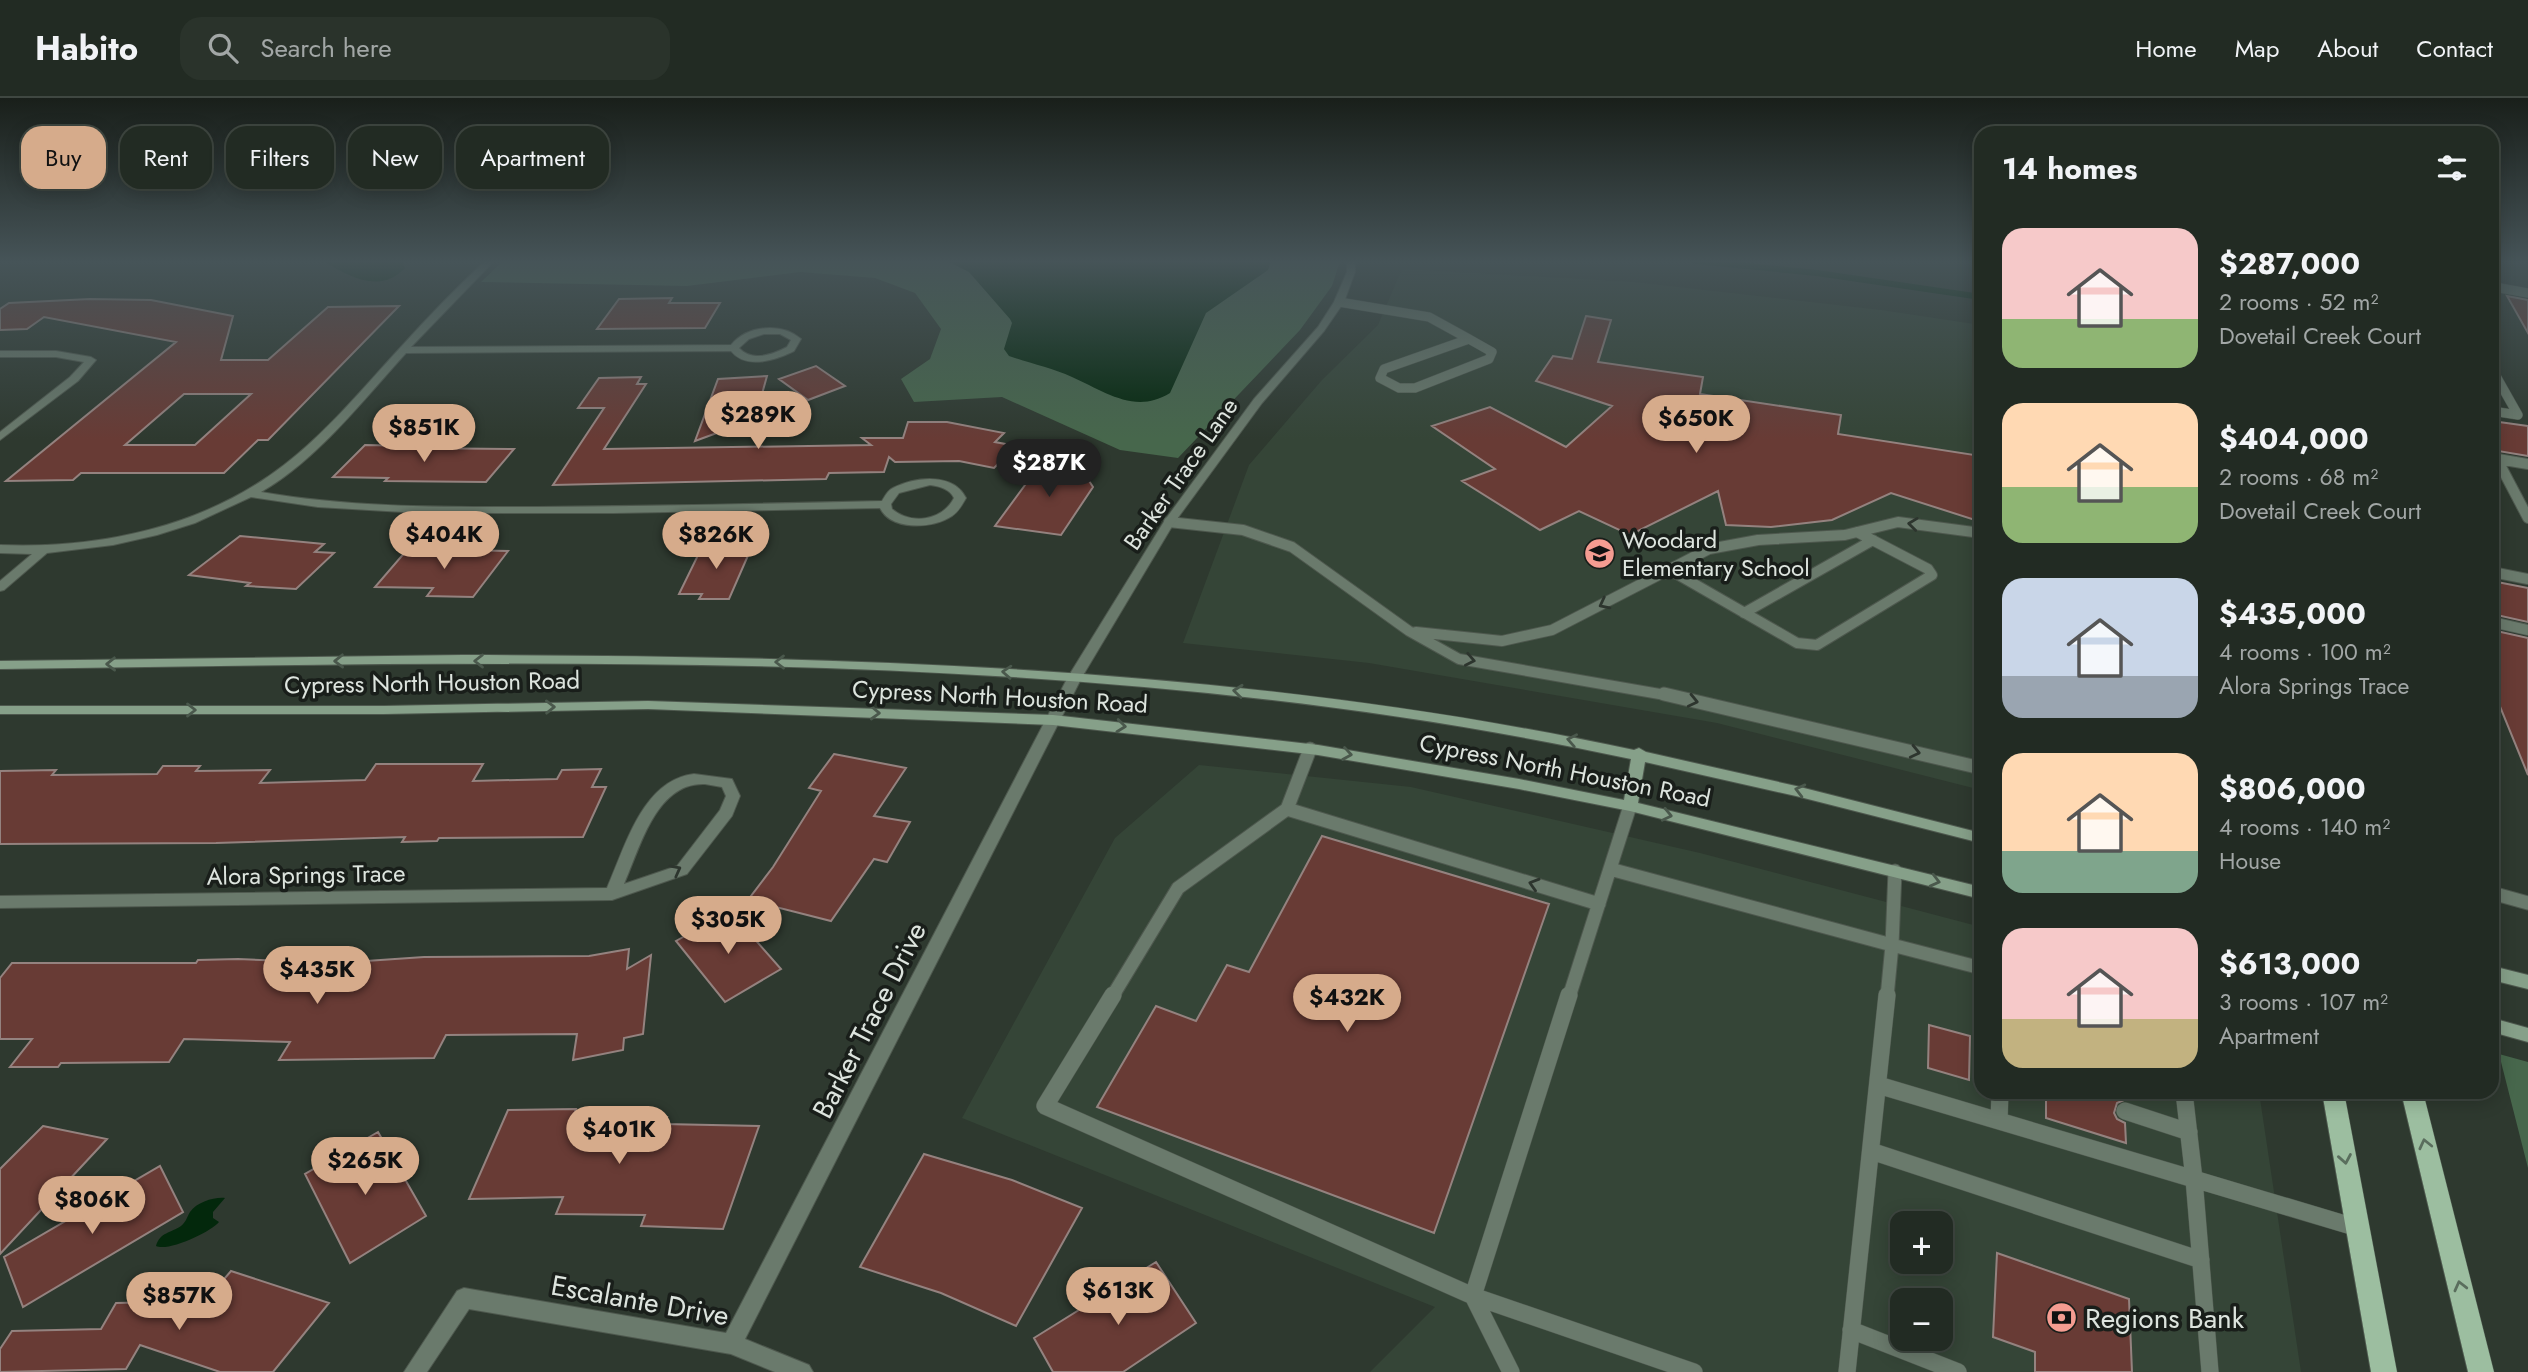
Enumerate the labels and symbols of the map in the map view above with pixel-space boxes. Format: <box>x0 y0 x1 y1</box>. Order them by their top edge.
street label: Barker Trace Lane <box>1115 391 1246 557</box>
pin: $289K <box>709 392 807 451</box>
pin: $650K <box>1647 396 1745 455</box>
pin: $851K <box>375 404 473 464</box>
pin: $287K <box>1000 440 1098 499</box>
pin: $404K <box>395 512 493 571</box>
pin: $826K <box>667 512 765 571</box>
one-way arrow <box>1907 517 1919 532</box>
place label: Woodard Elementary School <box>1622 522 1810 585</box>
school or university icon: Woodard Elementary School <box>1582 537 1616 571</box>
one-way arrow <box>1599 595 1611 609</box>
one-way arrow <box>1463 652 1475 667</box>
one-way arrow <box>333 653 343 669</box>
one-way arrow <box>473 653 484 668</box>
one-way arrow <box>774 654 785 670</box>
one-way arrow <box>105 656 116 671</box>
street label: Cypress North Houston Road <box>284 662 580 703</box>
one-way arrow <box>1001 665 1012 680</box>
street label: Cypress North Houston Road <box>851 671 1149 722</box>
one-way arrow <box>1232 683 1244 698</box>
one-way arrow <box>1687 693 1699 707</box>
one-way arrow <box>545 699 556 714</box>
one-way arrow <box>186 702 196 718</box>
one-way arrow <box>870 705 880 721</box>
one-way arrow <box>1116 719 1127 734</box>
street label: Cypress North Houston Road <box>1417 725 1714 816</box>
one-way arrow <box>1566 733 1578 748</box>
one-way arrow <box>1909 744 1921 758</box>
one-way arrow <box>1341 746 1353 761</box>
one-way arrow <box>1794 784 1806 799</box>
one-way arrow <box>1661 806 1673 821</box>
street label: Alora Springs Trace <box>206 855 406 894</box>
one-way arrow <box>669 865 681 879</box>
one-way arrow <box>1929 873 1941 887</box>
one-way arrow <box>1528 877 1540 892</box>
pin: $305K <box>679 896 777 956</box>
street label: Barker Trace Drive <box>802 915 937 1125</box>
pin: $435K <box>268 946 366 1006</box>
pin: $432K <box>1298 974 1396 1034</box>
pin: $401K <box>570 1107 668 1166</box>
pin: $265K <box>316 1138 414 1197</box>
one-way arrow <box>2419 1138 2433 1150</box>
one-way arrow <box>2337 1153 2352 1165</box>
pin: $806K <box>43 1176 141 1236</box>
street label: Escalante Drive <box>548 1265 732 1336</box>
pin: $613K <box>1069 1268 1167 1327</box>
pin: $857K <box>130 1272 228 1332</box>
one-way arrow <box>2454 1280 2468 1292</box>
place label: Regions Bank <box>2085 1298 2245 1339</box>
bank icon: Regions Bank <box>2045 1301 2079 1335</box>

